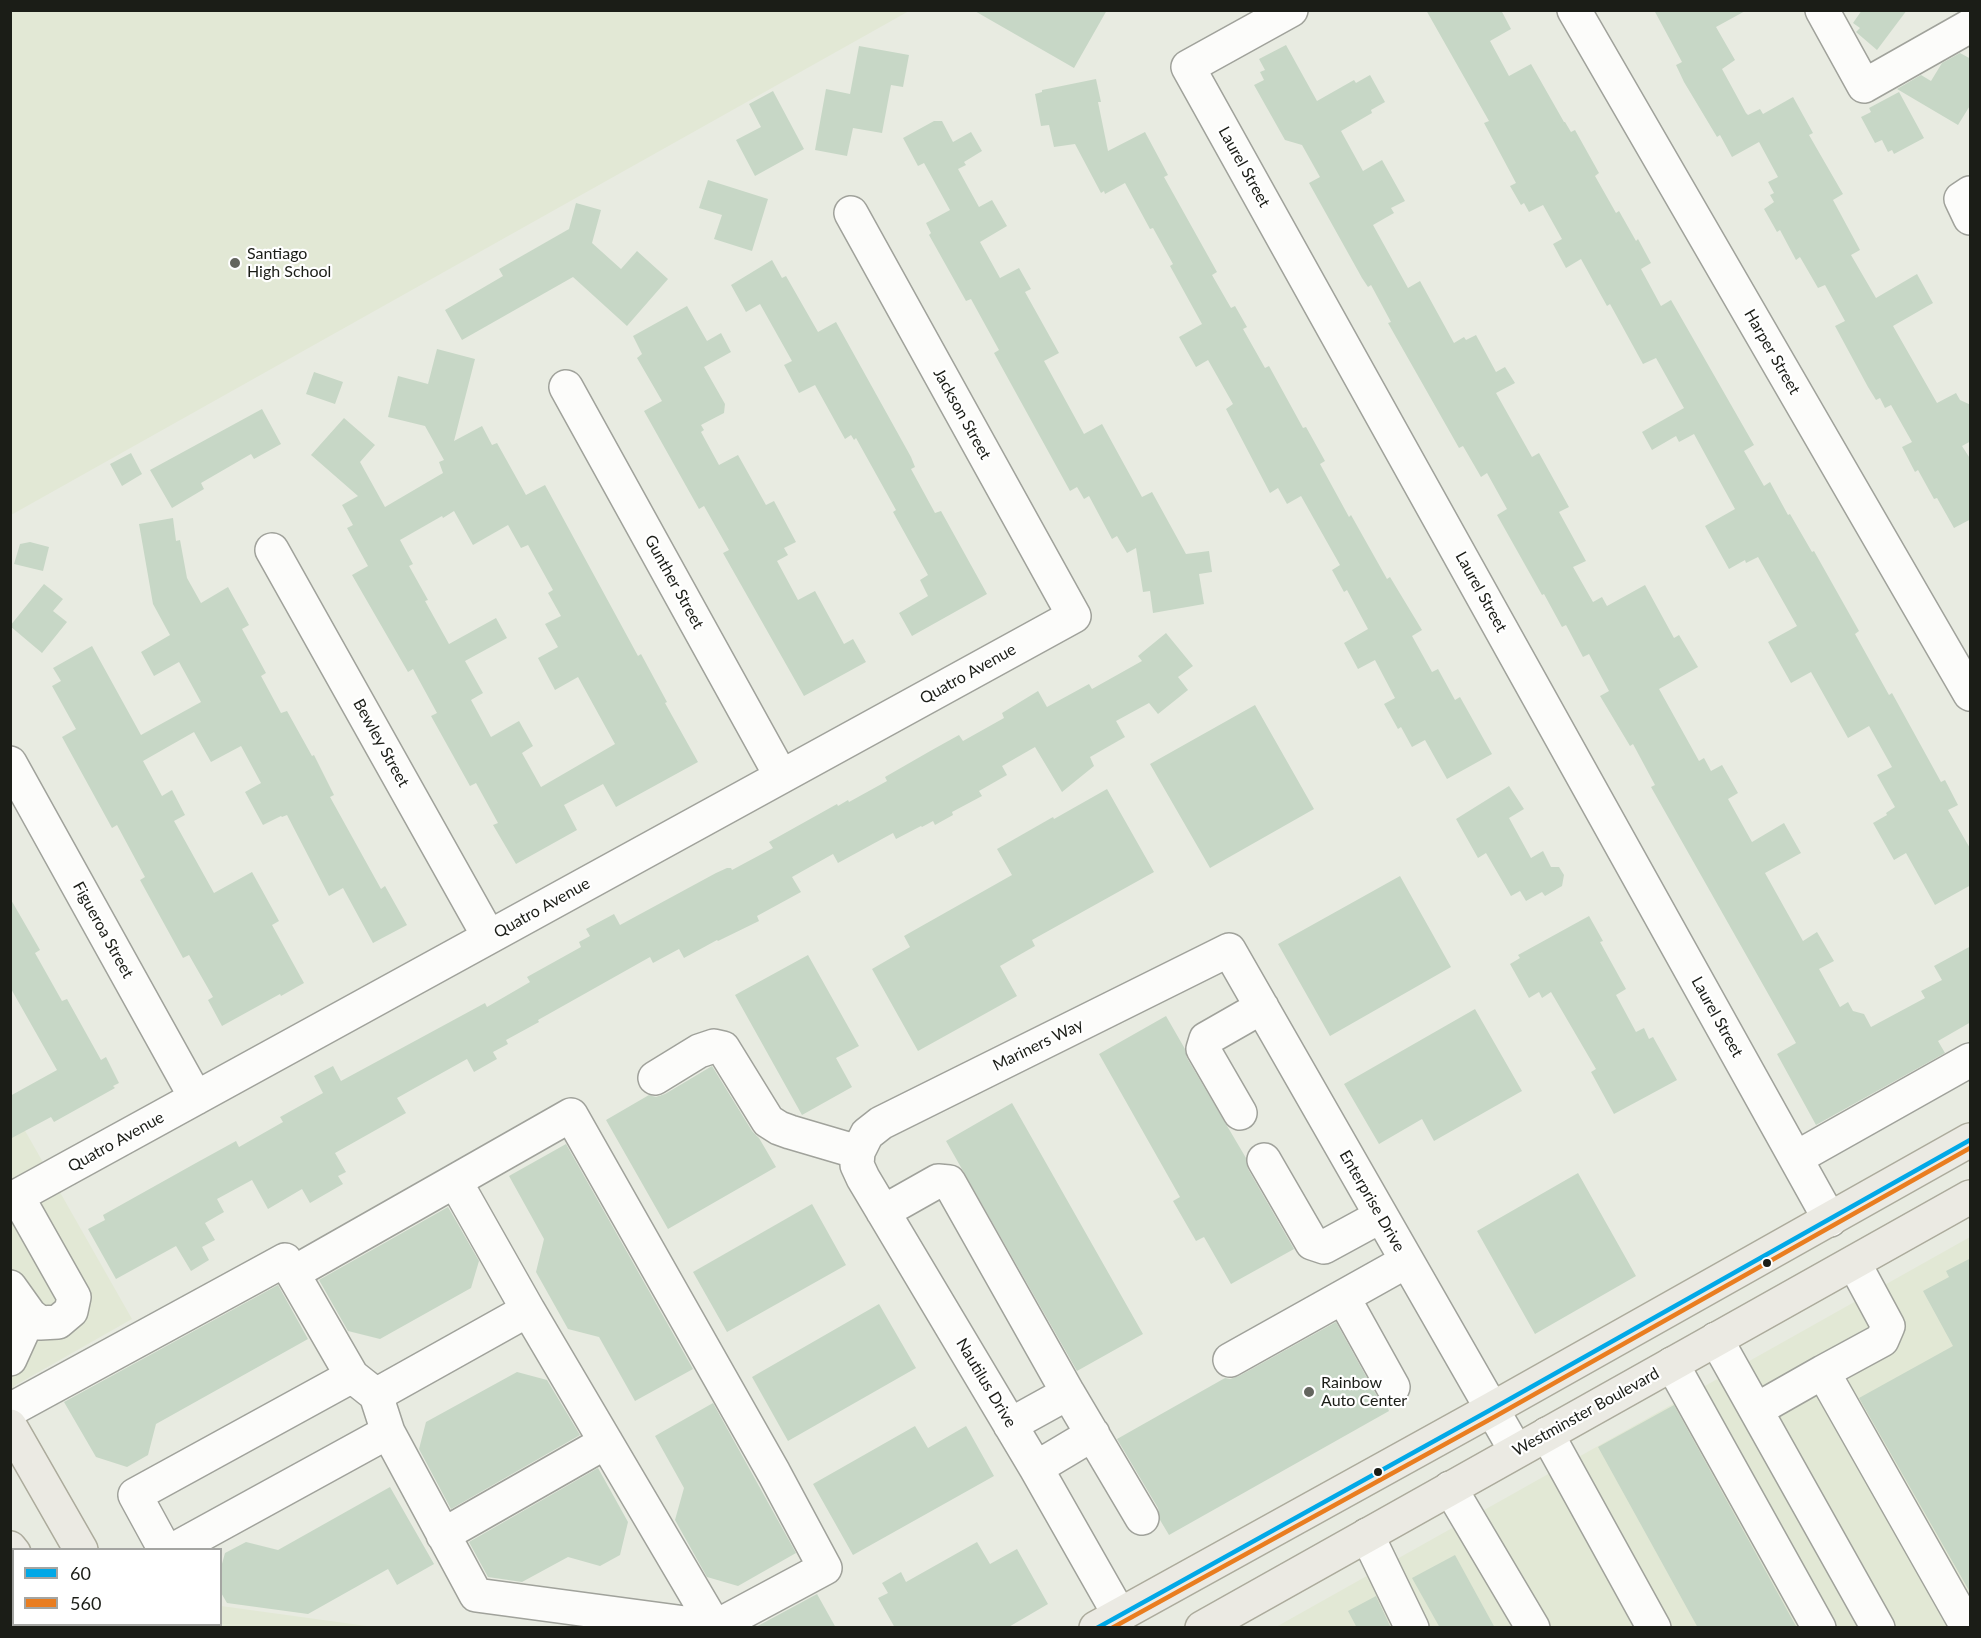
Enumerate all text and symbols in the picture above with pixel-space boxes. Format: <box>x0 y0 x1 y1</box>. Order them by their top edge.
street label: Laurel Street <box>1214 123 1274 211</box>
place label: Santiago High School <box>247 244 331 282</box>
marker: Santiago High School <box>228 256 242 270</box>
street label: Harper Street <box>1740 306 1804 398</box>
street label: Jackson Street <box>929 365 995 463</box>
street label: Gunther Street <box>640 532 708 632</box>
street label: Laurel Street <box>1451 548 1511 636</box>
street label: Quatro Avenue <box>917 640 1019 708</box>
street label: Bewley Street <box>349 696 413 790</box>
street label: Quatro Avenue <box>491 874 593 942</box>
street label: Figueroa Street <box>69 878 137 982</box>
street label: Laurel Street <box>1687 973 1747 1061</box>
street label: Mariners Way <box>990 1015 1086 1075</box>
street label: Quatro Avenue <box>65 1108 167 1176</box>
street label: Enterprise Drive <box>1335 1147 1409 1255</box>
unlabelled marker <box>1761 1257 1773 1269</box>
street label: Nautilus Drive <box>952 1335 1020 1431</box>
street label: Westminster Boulevard <box>1509 1364 1663 1460</box>
place label: Rainbow Auto Center <box>1321 1373 1407 1411</box>
marker: Rainbow Auto Center <box>1302 1385 1316 1399</box>
unlabelled marker <box>1372 1466 1384 1478</box>
legend <box>12 1548 222 1626</box>
text: 60 <box>70 1562 91 1584</box>
text: 560 <box>70 1592 101 1614</box>

